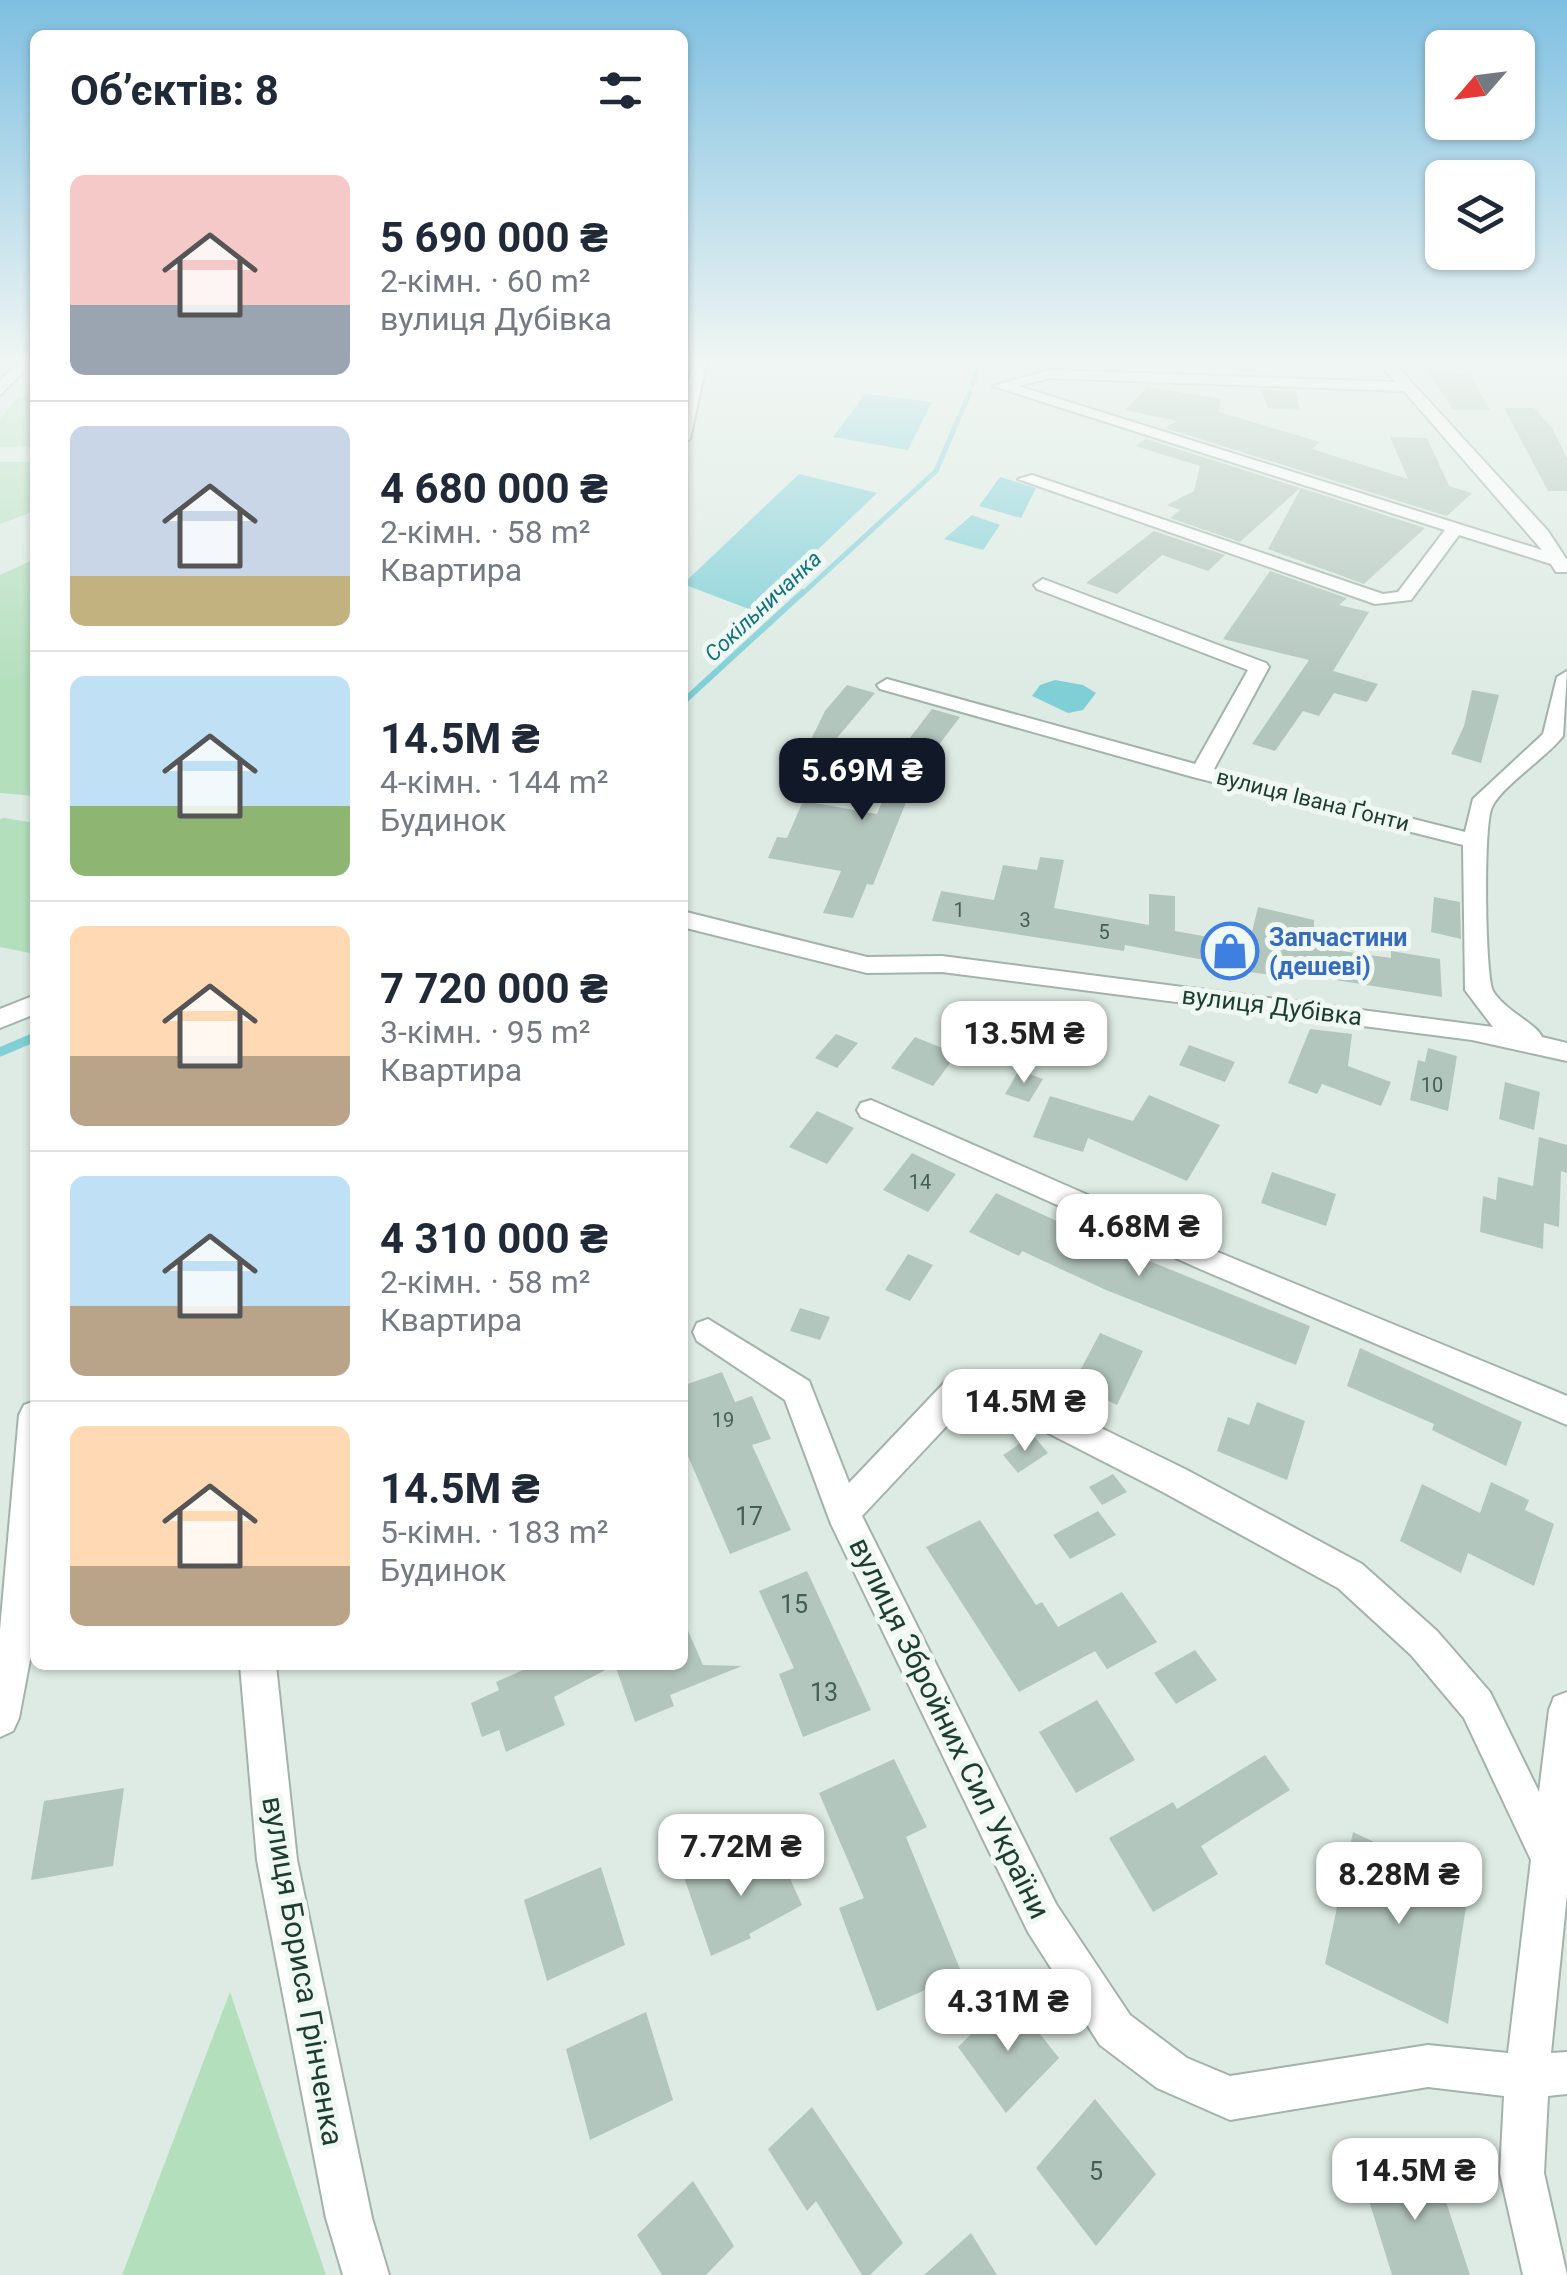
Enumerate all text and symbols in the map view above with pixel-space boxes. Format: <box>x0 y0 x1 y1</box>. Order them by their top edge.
north arrow <box>1425 30 1535 140</box>
map controls <box>1425 30 1535 270</box>
icon: filters <box>593 63 648 118</box>
text: Об’єктів: 8 <box>70 66 279 115</box>
button: layers <box>1425 160 1535 270</box>
text: 5 690 000 ₴ <box>380 213 608 262</box>
icon: home <box>150 215 270 335</box>
text: 2-кімн. · 60 m² <box>380 262 590 300</box>
text: вулиця Дубівка <box>380 300 612 338</box>
text: 4 680 000 ₴ <box>380 464 608 513</box>
icon: home <box>150 466 270 586</box>
text: 2-кімн. · 58 m² <box>380 513 590 551</box>
water label: Сокільничанка <box>700 546 826 666</box>
text: Квартира <box>380 551 522 589</box>
text: 14.5M ₴ <box>380 714 540 763</box>
icon: home <box>150 716 270 836</box>
pin: 5.69M ₴ <box>770 738 954 823</box>
text: 5.69M ₴ <box>801 751 923 789</box>
text: 4-кімн. · 144 m² <box>380 763 608 801</box>
street label: вулиця Івана Ґонти <box>1214 764 1412 836</box>
text: Будинок <box>380 801 506 839</box>
house number: 1 <box>953 898 965 922</box>
house number: 3 <box>1019 908 1031 932</box>
house number: 5 <box>1098 920 1110 944</box>
shop icon: Запчастини (дешеві) <box>1200 921 1260 981</box>
place label: Запчастини (дешеві) <box>1269 923 1407 981</box>
text: 7 720 000 ₴ <box>380 964 608 1013</box>
icon: home <box>150 966 270 1086</box>
street label: вулиця Дубівка <box>1180 981 1364 1031</box>
pin: 13.5M ₴ <box>932 1001 1116 1086</box>
text: 3-кімн. · 95 m² <box>380 1013 590 1051</box>
text: 13.5M ₴ <box>963 1014 1085 1052</box>
text: Квартира <box>380 1051 522 1089</box>
house number: 10 <box>1421 1073 1443 1097</box>
house number: 14 <box>909 1170 931 1194</box>
pin: 4.68M ₴ <box>1047 1194 1231 1279</box>
text: 4.68M ₴ <box>1078 1207 1200 1245</box>
text: 4 310 000 ₴ <box>380 1214 608 1263</box>
icon: home <box>150 1216 270 1336</box>
text: 2-кімн. · 58 m² <box>380 1263 590 1301</box>
text: Квартира <box>380 1301 522 1339</box>
pin: 14.5M ₴ <box>933 1369 1117 1454</box>
text: 14.5M ₴ <box>964 1382 1086 1420</box>
house number: 19 <box>712 1408 734 1432</box>
text: 14.5M ₴ <box>380 1464 540 1513</box>
icon: home <box>150 1466 270 1586</box>
house number: 17 <box>735 1502 763 1531</box>
text: 5-кімн. · 183 m² <box>380 1513 608 1551</box>
street label: вулиця Збройних Сил України <box>842 1532 1058 1924</box>
text: Будинок <box>380 1551 506 1589</box>
house number: 15 <box>780 1590 808 1619</box>
house number: 13 <box>810 1678 838 1707</box>
street label: вулиця Бориса Грінченка <box>255 1794 351 2148</box>
pin: 7.72M ₴ <box>649 1814 833 1899</box>
text: 7.72M ₴ <box>680 1827 802 1865</box>
pin: 8.28M ₴ <box>1307 1842 1491 1927</box>
text: 8.28M ₴ <box>1338 1855 1460 1893</box>
pin: 4.31M ₴ <box>916 1969 1100 2054</box>
text: 4.31M ₴ <box>947 1982 1069 2020</box>
pin: 14.5M ₴ <box>1323 2138 1507 2223</box>
text: 14.5M ₴ <box>1354 2151 1476 2189</box>
house number: 5 <box>1089 2157 1103 2186</box>

